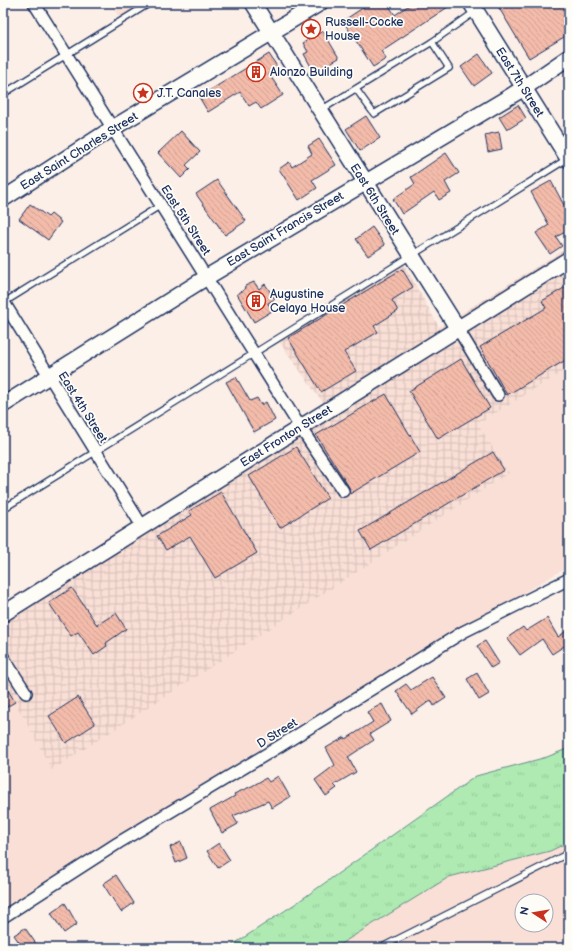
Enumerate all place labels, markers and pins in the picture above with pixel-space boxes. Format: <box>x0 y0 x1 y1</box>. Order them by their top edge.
place label: Russell-Cocke House <box>325 15 403 44</box>
place icon: Russell-Cocke House <box>300 18 322 40</box>
building icon: Alonzo Building <box>245 61 267 83</box>
place label: Alonzo Building <box>270 65 353 80</box>
place icon: J.T. Canales <box>132 82 154 104</box>
place label: J.T. Canales <box>157 86 221 101</box>
place label: Augustine Celaya House <box>270 287 345 316</box>
building icon: Augustine Celaya House <box>245 290 267 312</box>

